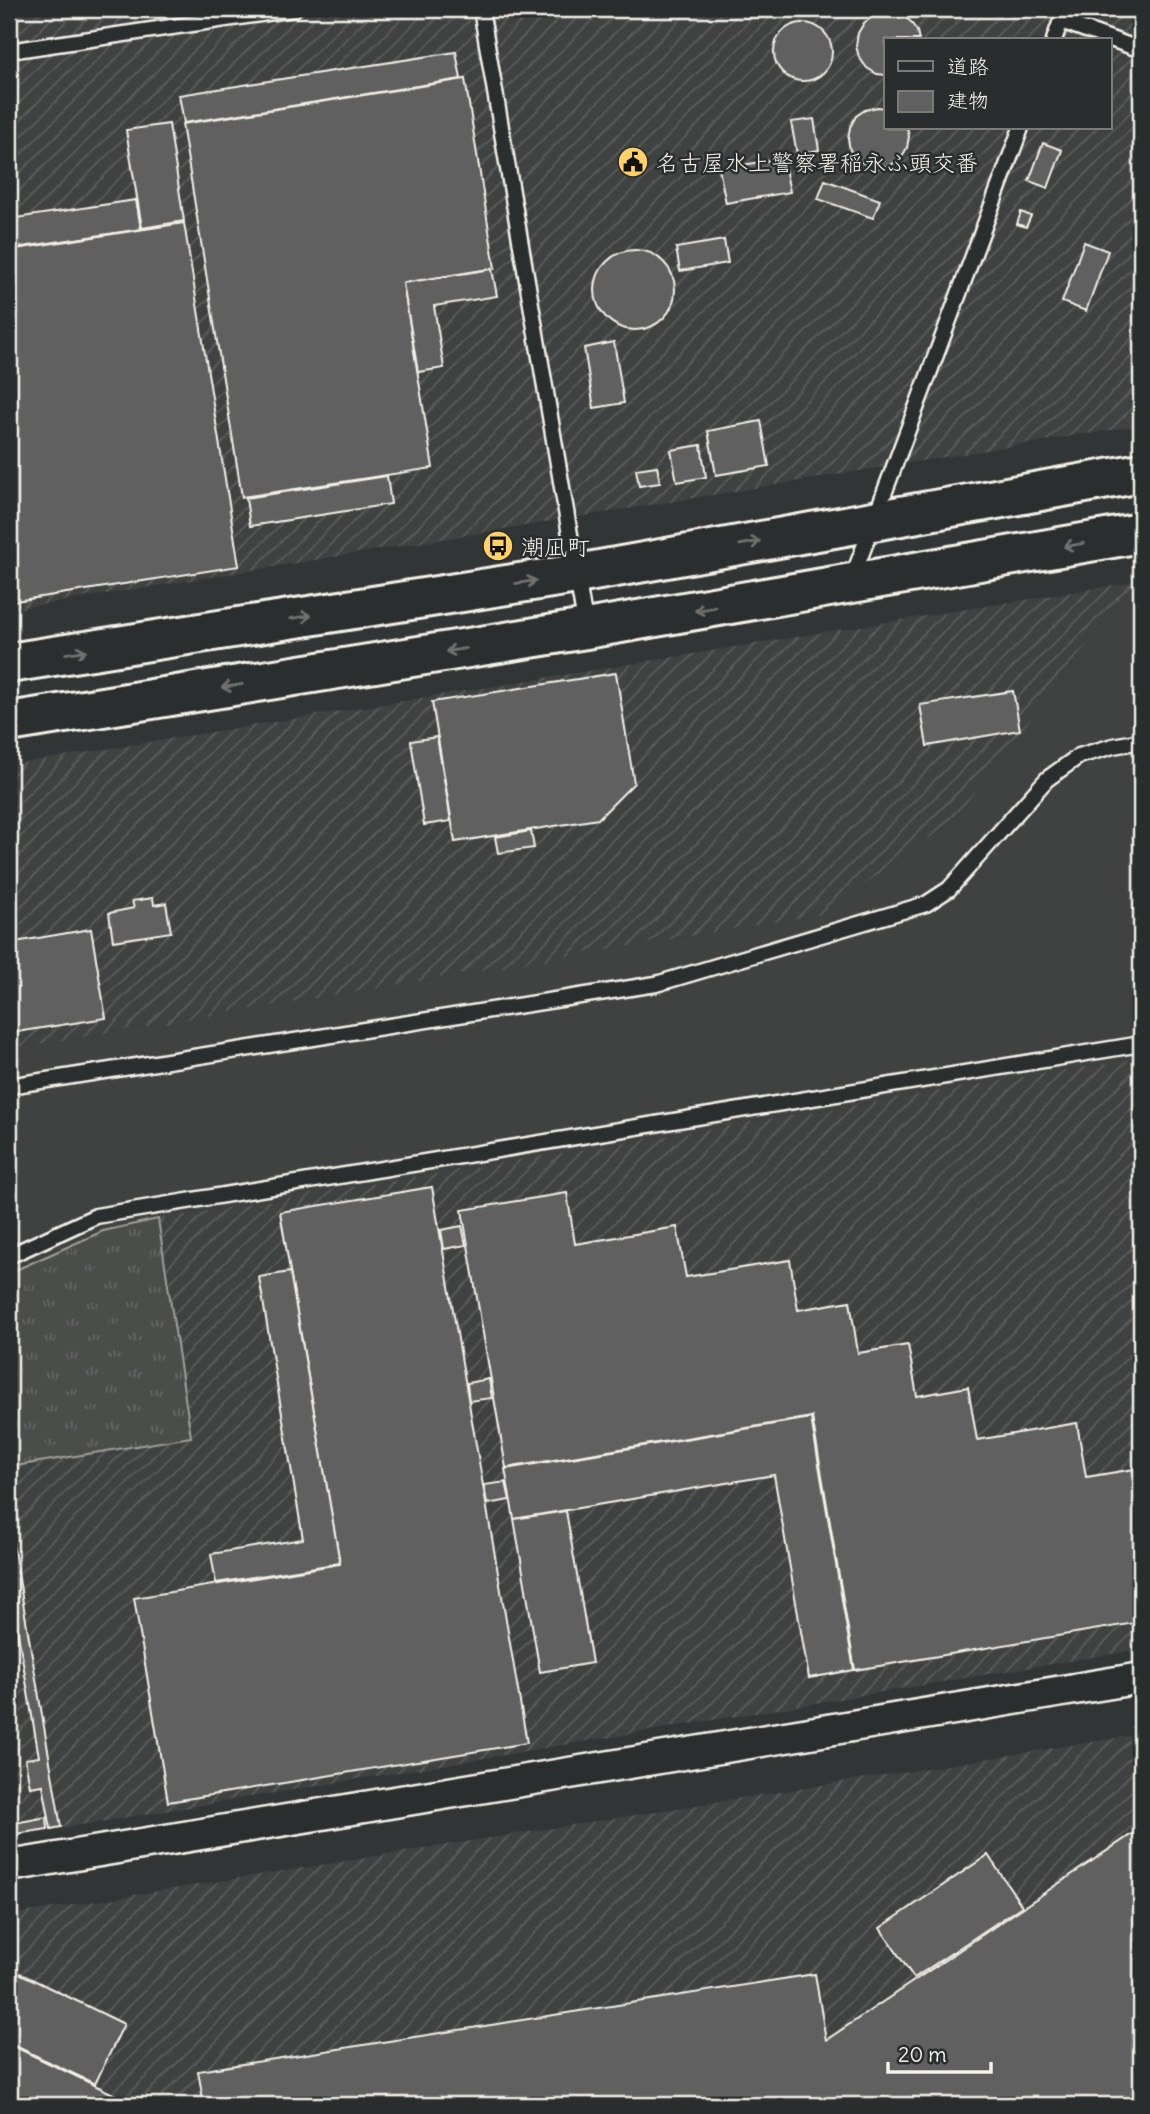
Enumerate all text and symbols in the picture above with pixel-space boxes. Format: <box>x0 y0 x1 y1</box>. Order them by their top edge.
legend <box>884 38 1112 130</box>
text: 道路 <box>947 53 989 80</box>
text: 建物 <box>947 87 989 114</box>
public building icon: 名古屋水上警察署稲永ふ頭交番 <box>616 145 650 179</box>
place label: 名古屋水上警察署稲永ふ頭交番 <box>656 148 978 177</box>
bus stop icon: 潮凪町 <box>481 529 515 563</box>
place label: 潮凪町 <box>521 532 590 561</box>
one-way arrow <box>738 536 761 549</box>
one-way arrow <box>1063 539 1086 552</box>
one-way arrow <box>514 575 537 588</box>
one-way arrow <box>694 602 717 616</box>
one-way arrow <box>289 610 312 623</box>
one-way arrow <box>445 644 468 657</box>
one-way arrow <box>64 645 87 658</box>
one-way arrow <box>221 680 244 693</box>
scale bar <box>888 2030 991 2074</box>
text: 20 m <box>898 2041 947 2068</box>

